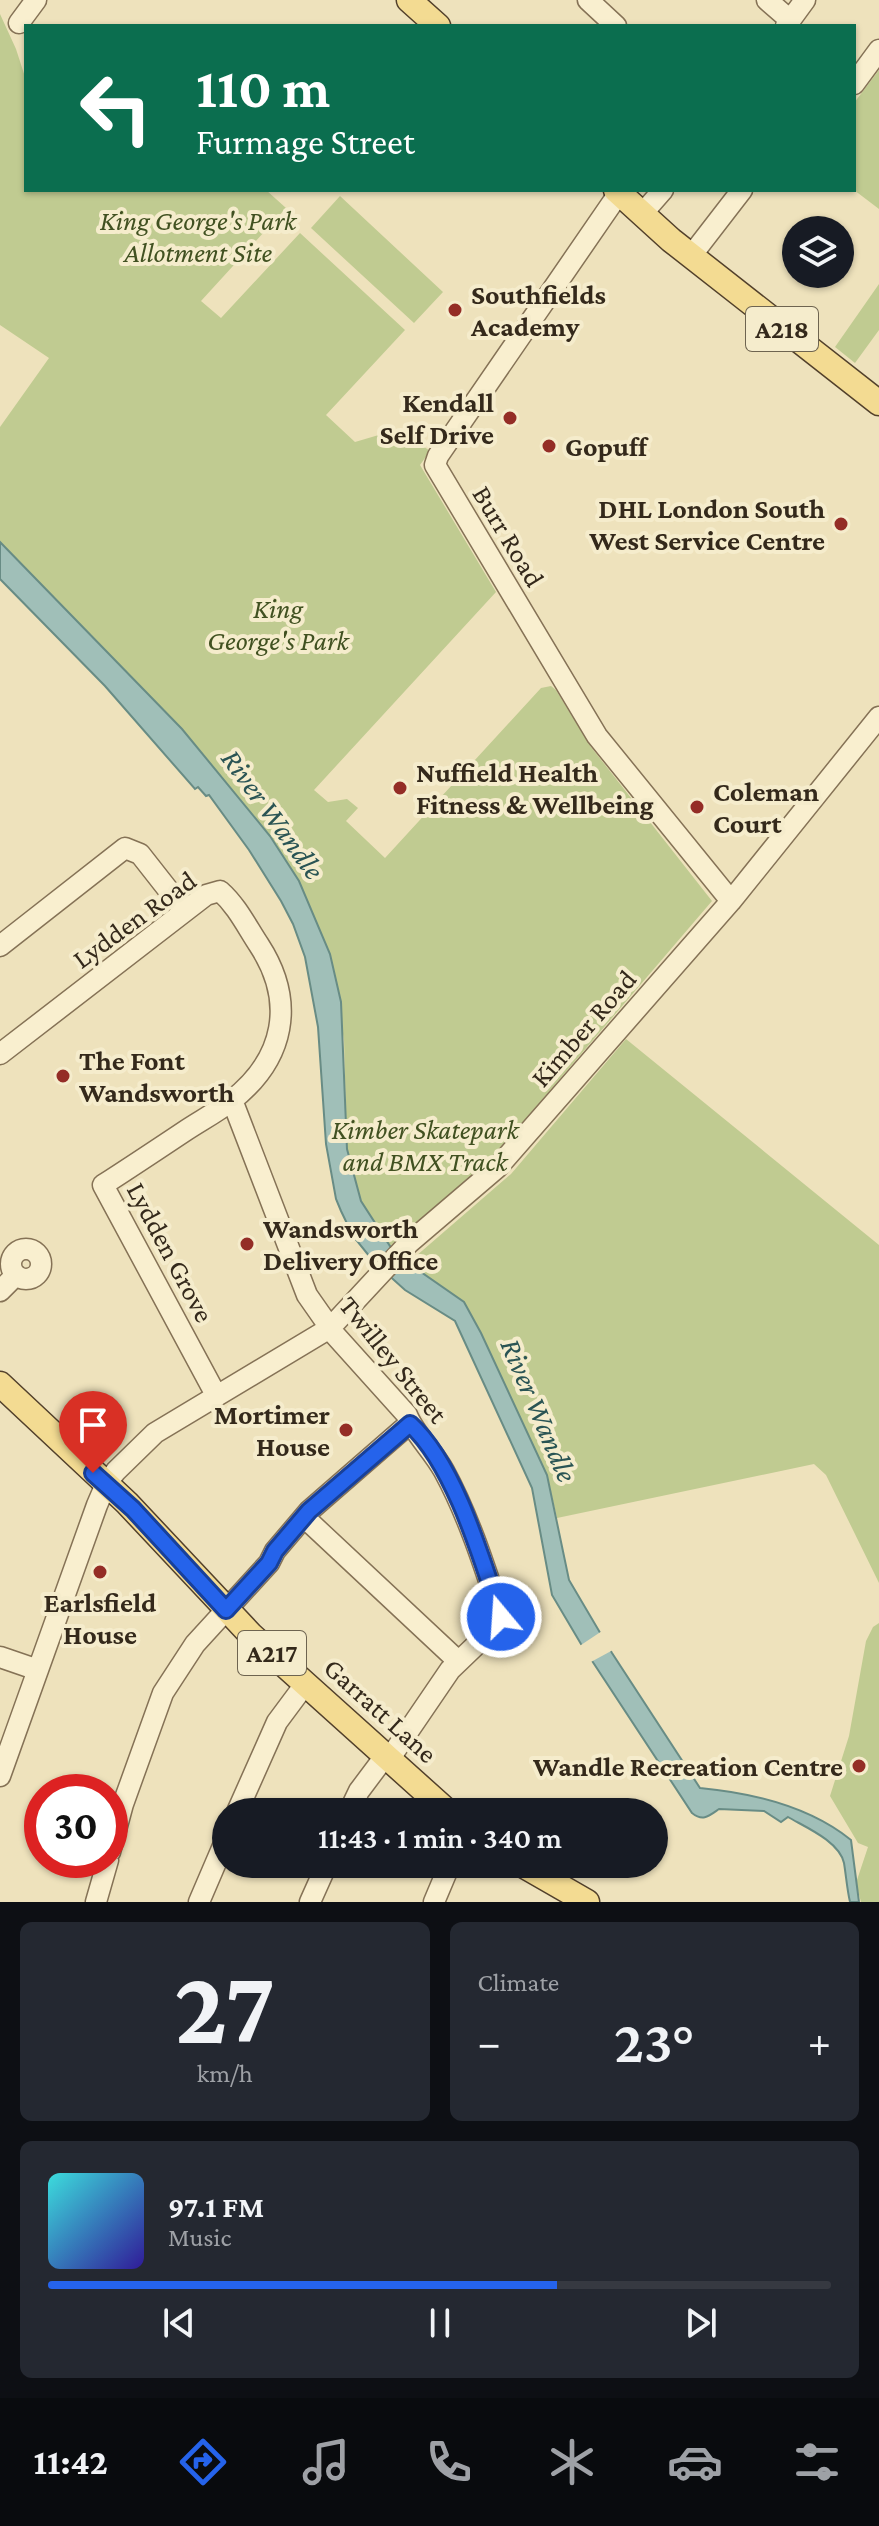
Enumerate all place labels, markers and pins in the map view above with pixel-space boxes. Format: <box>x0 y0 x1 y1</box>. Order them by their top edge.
place label: Southfields Academy <box>470 279 606 342</box>
marker: Southfields Academy <box>446 301 464 319</box>
place label: Kendall Self Drive <box>380 387 494 450</box>
marker: Kendall Self Drive <box>501 409 519 427</box>
place label: Gopuff <box>565 431 649 462</box>
marker: Gopuff <box>540 437 558 455</box>
place label: DHL London South West Service Centre <box>588 493 825 556</box>
marker: DHL London South West Service Centre <box>832 515 850 533</box>
place label: Nuffield Health Fitness & Wellbeing <box>416 757 654 820</box>
place label: Coleman Court <box>713 776 819 839</box>
marker: Nuffield Health Fitness & Wellbeing <box>391 779 409 797</box>
marker: Coleman Court <box>688 798 706 816</box>
place label: The Font Wandsworth <box>78 1045 234 1108</box>
marker: The Font Wandsworth <box>54 1067 72 1085</box>
place label: Wandsworth Delivery Office <box>262 1213 438 1276</box>
marker: Wandsworth Delivery Office <box>238 1235 256 1253</box>
pin <box>59 1391 127 1473</box>
place label: Mortimer House <box>214 1399 330 1462</box>
marker: Mortimer House <box>337 1421 355 1439</box>
marker: Earlsfield House <box>91 1563 109 1581</box>
place label: Earlsfield House <box>44 1587 157 1650</box>
place label: Wandle Recreation Centre <box>532 1751 843 1782</box>
marker: Wandle Recreation Centre <box>850 1757 868 1775</box>

